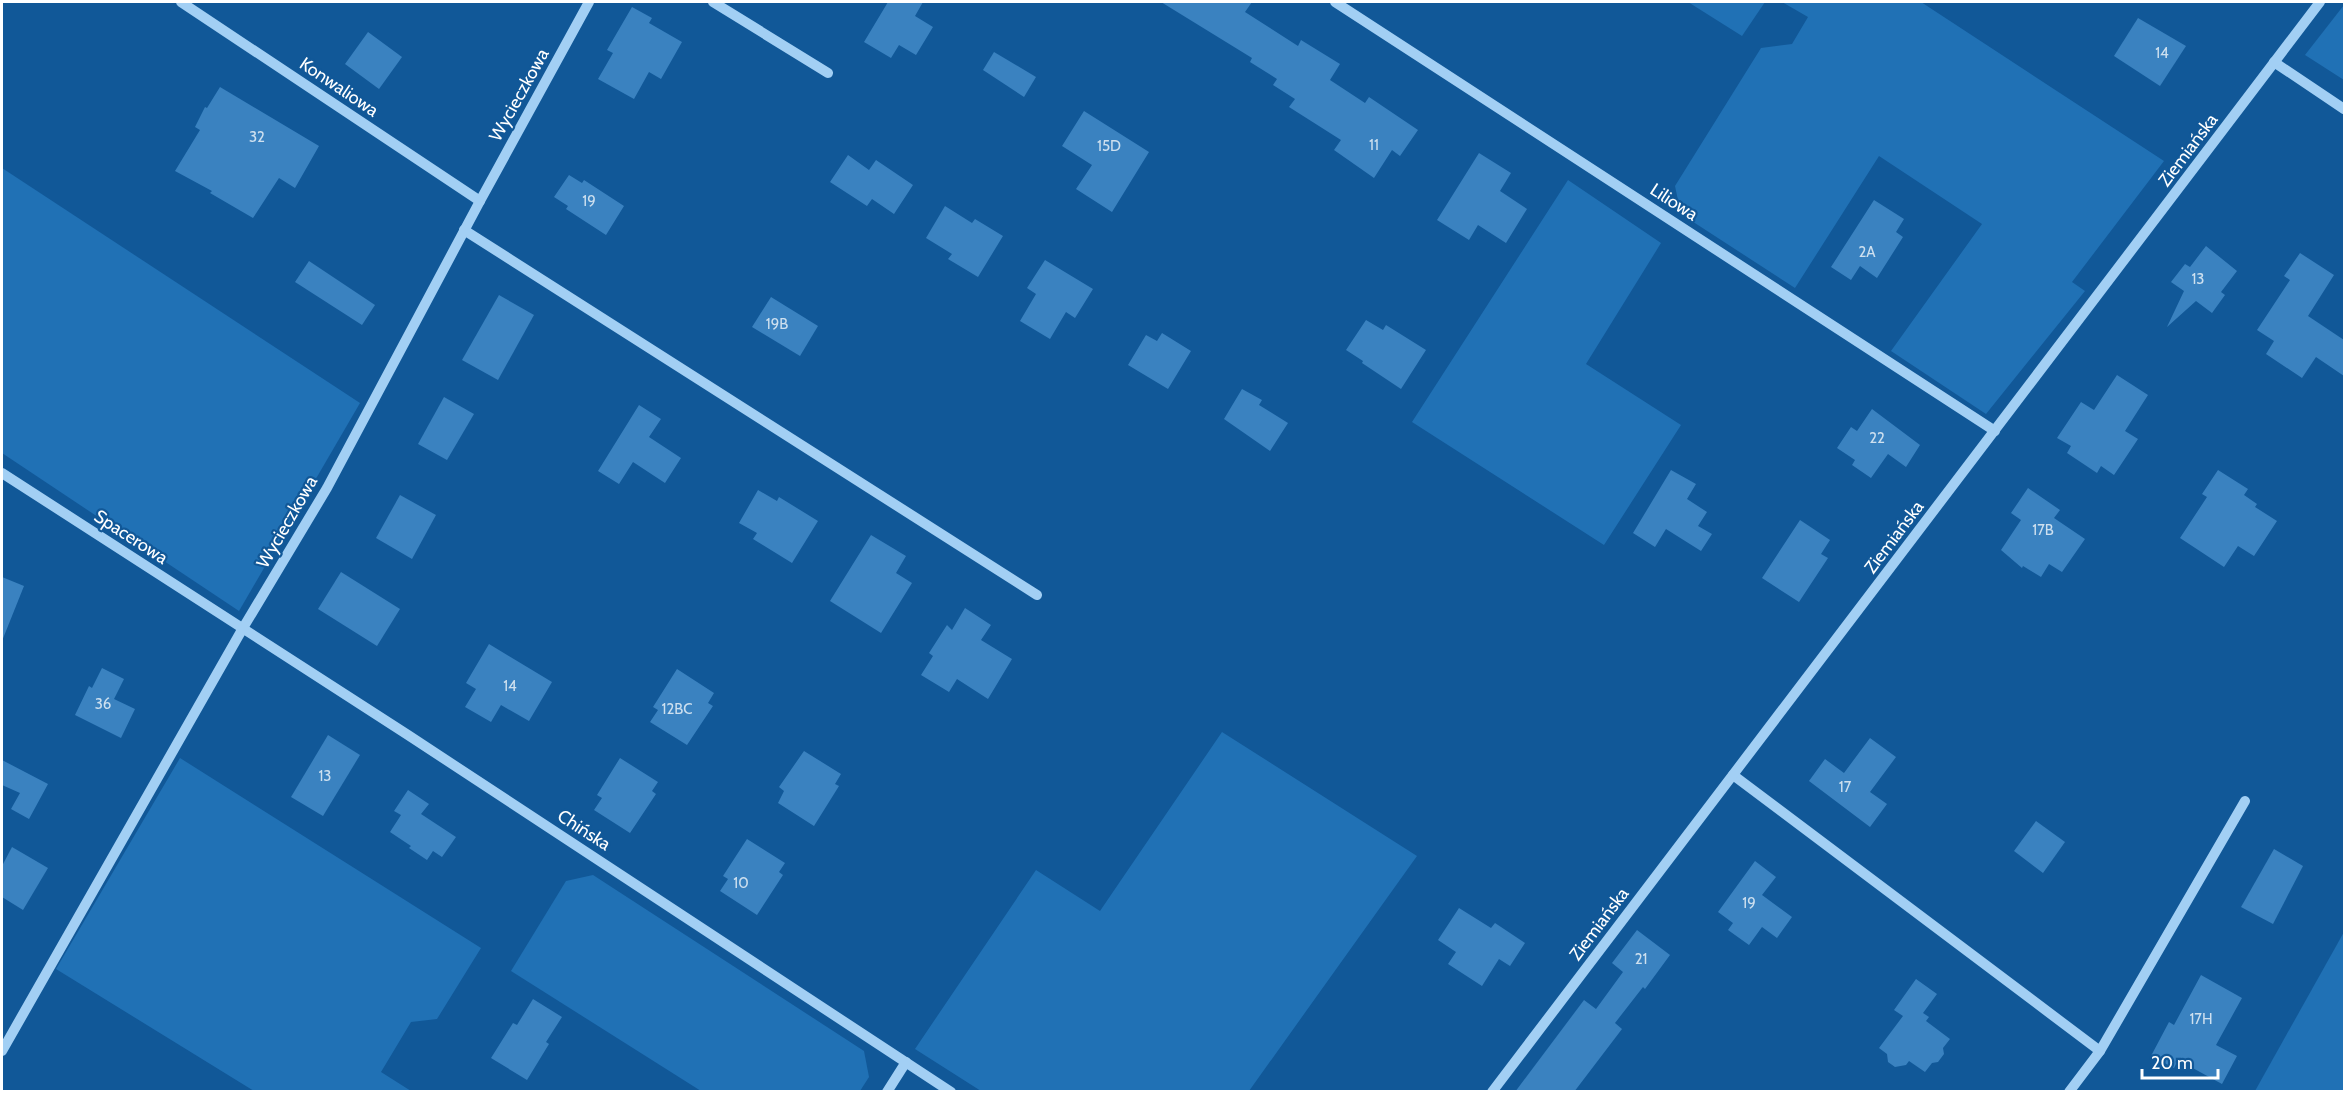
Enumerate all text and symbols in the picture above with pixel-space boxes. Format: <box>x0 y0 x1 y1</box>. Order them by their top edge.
street label: Wycieczkowa <box>484 44 554 145</box>
house number: 14 <box>2155 44 2169 62</box>
street label: Konwaliowa <box>295 53 383 122</box>
street label: Ziemiańska <box>2154 109 2223 191</box>
house number: 32 <box>249 128 265 146</box>
house number: 11 <box>1369 136 1379 154</box>
house number: 15D <box>1097 137 1121 155</box>
street label: Liliowa <box>1646 179 1702 226</box>
house number: 19 <box>582 192 596 210</box>
house number: 2A <box>1858 243 1876 261</box>
house number: 13 <box>2191 270 2205 288</box>
house number: 19B <box>766 315 788 333</box>
house number: 22 <box>1869 429 1885 447</box>
street label: Wycieczkowa <box>252 472 322 572</box>
street label: Ziemiańska <box>1860 496 1929 578</box>
street label: Spacerowa <box>90 505 172 569</box>
house number: 17B <box>2032 521 2054 539</box>
house number: 14 <box>503 677 517 695</box>
house number: 36 <box>95 695 111 713</box>
house number: 12BC <box>662 700 692 718</box>
house number: 13 <box>318 767 332 785</box>
house number: 17 <box>1839 778 1852 796</box>
street label: Chińska <box>553 805 615 855</box>
house number: 10 <box>733 874 749 892</box>
street label: Ziemiańska <box>1565 883 1634 965</box>
house number: 19 <box>1742 894 1756 912</box>
house number: 21 <box>1635 950 1647 968</box>
house number: 17H <box>2189 1010 2213 1028</box>
scale bar <box>2142 1042 2218 1080</box>
text: 20 m <box>2151 1052 2193 1074</box>

